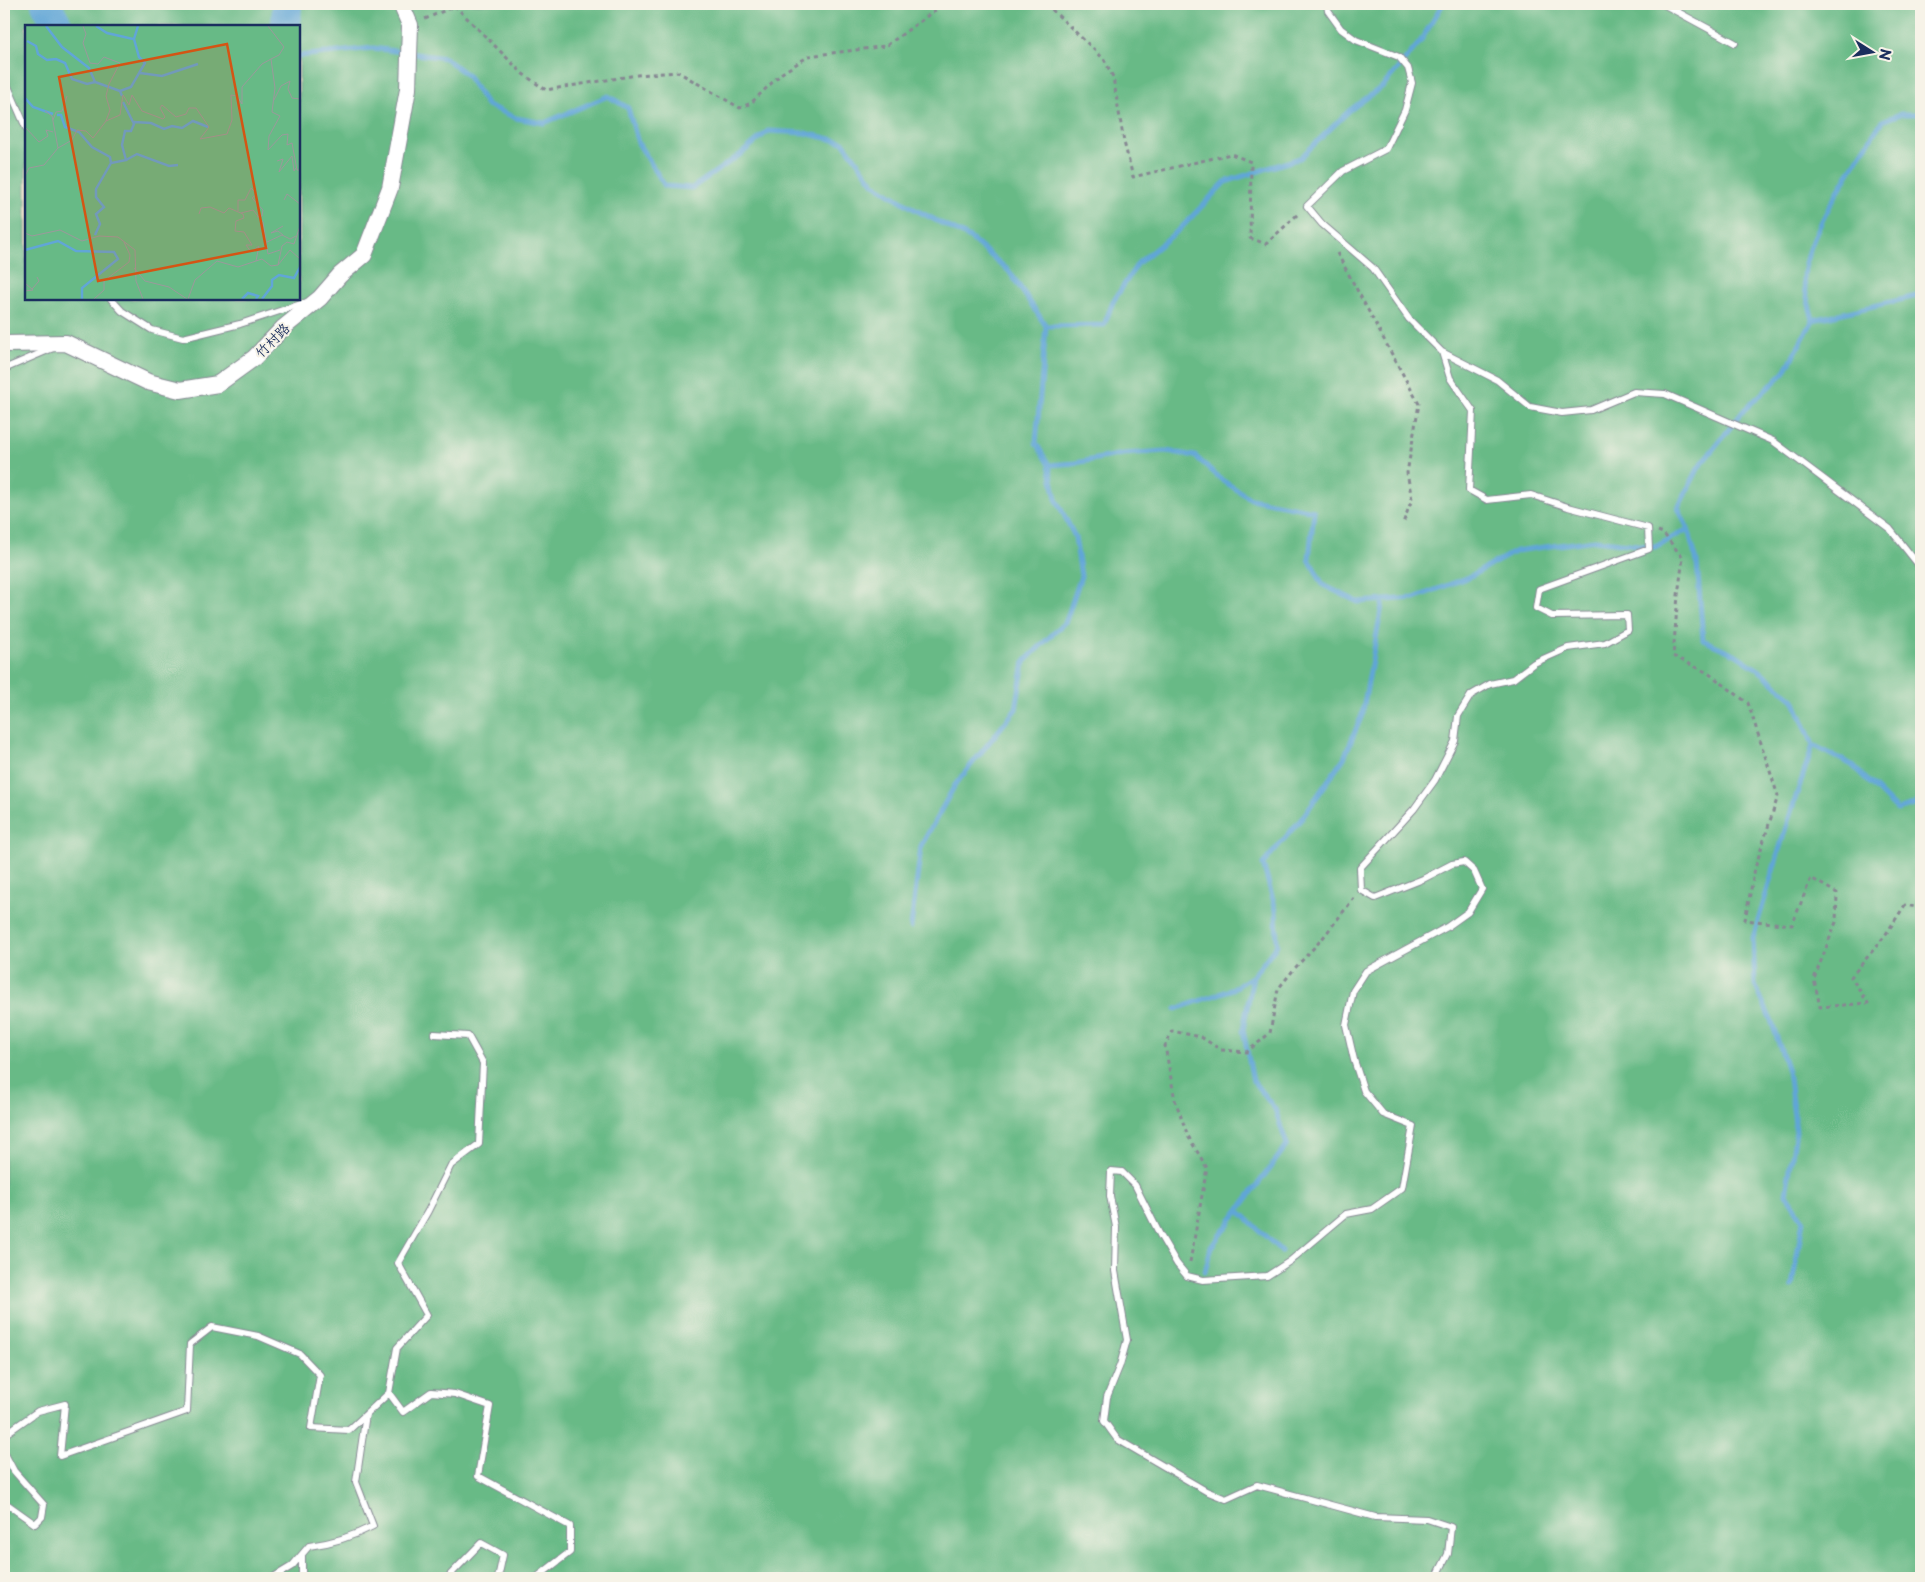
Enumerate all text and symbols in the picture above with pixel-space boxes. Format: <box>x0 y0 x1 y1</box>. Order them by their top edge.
inset map <box>25 25 300 300</box>
north arrow <box>1848 28 1898 78</box>
text: N <box>1874 47 1897 62</box>
street label: 竹村路 <box>250 318 294 362</box>

